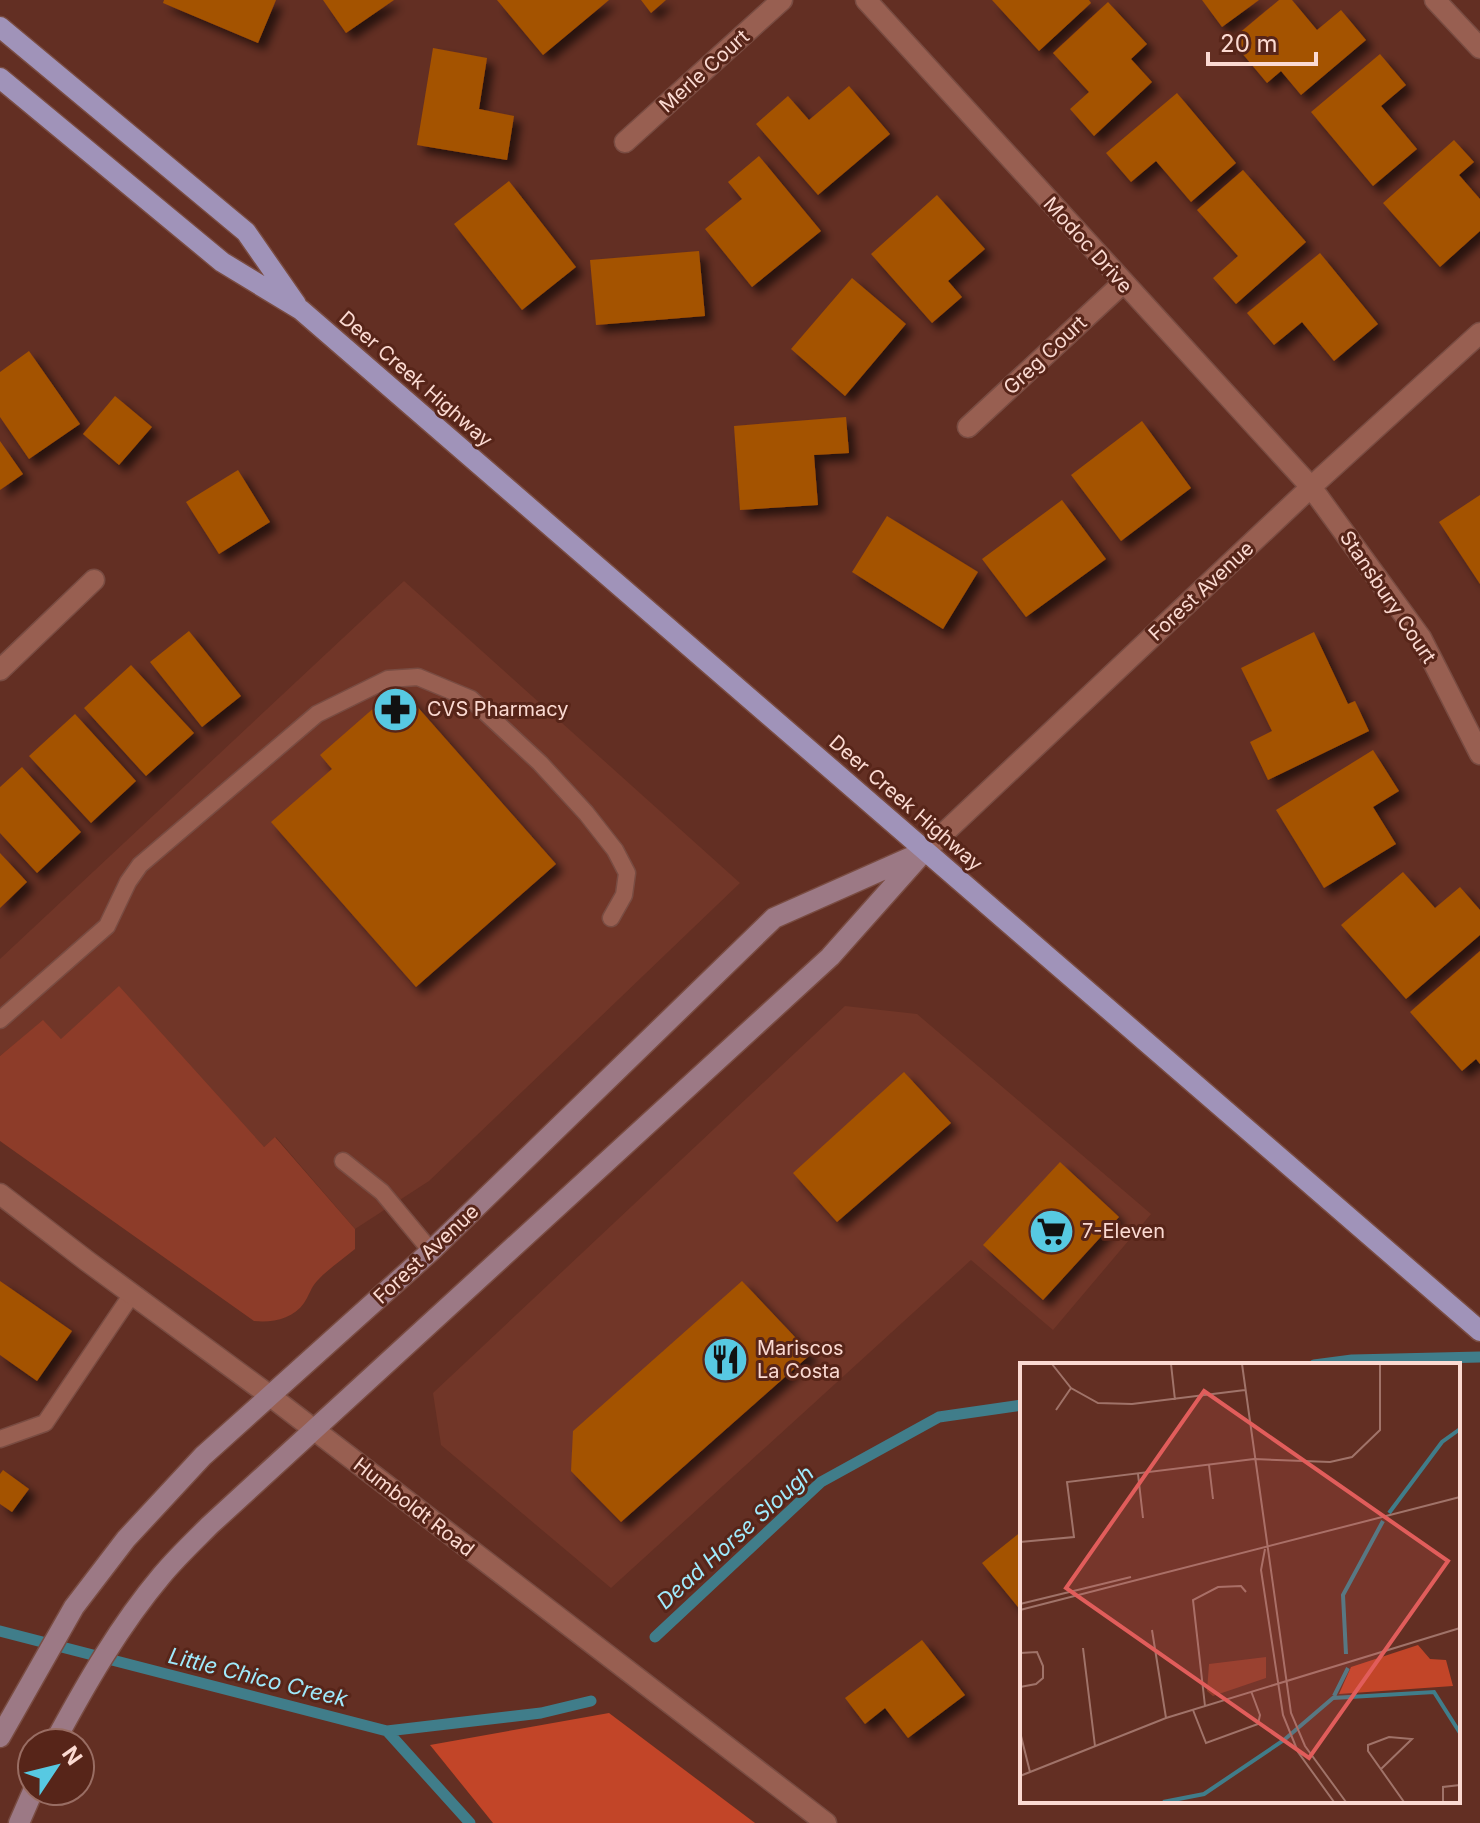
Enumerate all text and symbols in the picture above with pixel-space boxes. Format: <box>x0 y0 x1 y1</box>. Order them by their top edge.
scale bar <box>1208 16 1316 66</box>
street label: Merle Court <box>654 24 754 118</box>
text: 20 m <box>1220 29 1278 58</box>
street label: Modoc Drive <box>1039 192 1137 298</box>
street label: Deer Creek Highway <box>335 306 497 452</box>
street label: Greg Court <box>999 310 1092 399</box>
street label: Stansbury Court <box>1335 526 1441 668</box>
street label: Forest Avenue <box>1144 536 1258 646</box>
pharmacy icon: CVS Pharmacy <box>372 685 420 733</box>
place label: CVS Pharmacy <box>427 697 569 721</box>
street label: Deer Creek Highway <box>825 730 987 876</box>
street label: Forest Avenue <box>369 1199 483 1309</box>
supermarket icon: 7-Eleven <box>1027 1207 1075 1255</box>
place label: 7-Eleven <box>1082 1219 1165 1243</box>
restaurant icon: Mariscos La Costa <box>702 1336 750 1384</box>
place label: Mariscos La Costa <box>757 1336 844 1383</box>
inset map <box>1020 1363 1460 1803</box>
street label: Humboldt Road <box>349 1453 479 1561</box>
water label: Dead Horse Slough <box>651 1460 819 1614</box>
water label: Little Chico Creek <box>166 1642 351 1712</box>
north arrow <box>16 1727 96 1807</box>
text: N <box>57 1741 88 1770</box>

